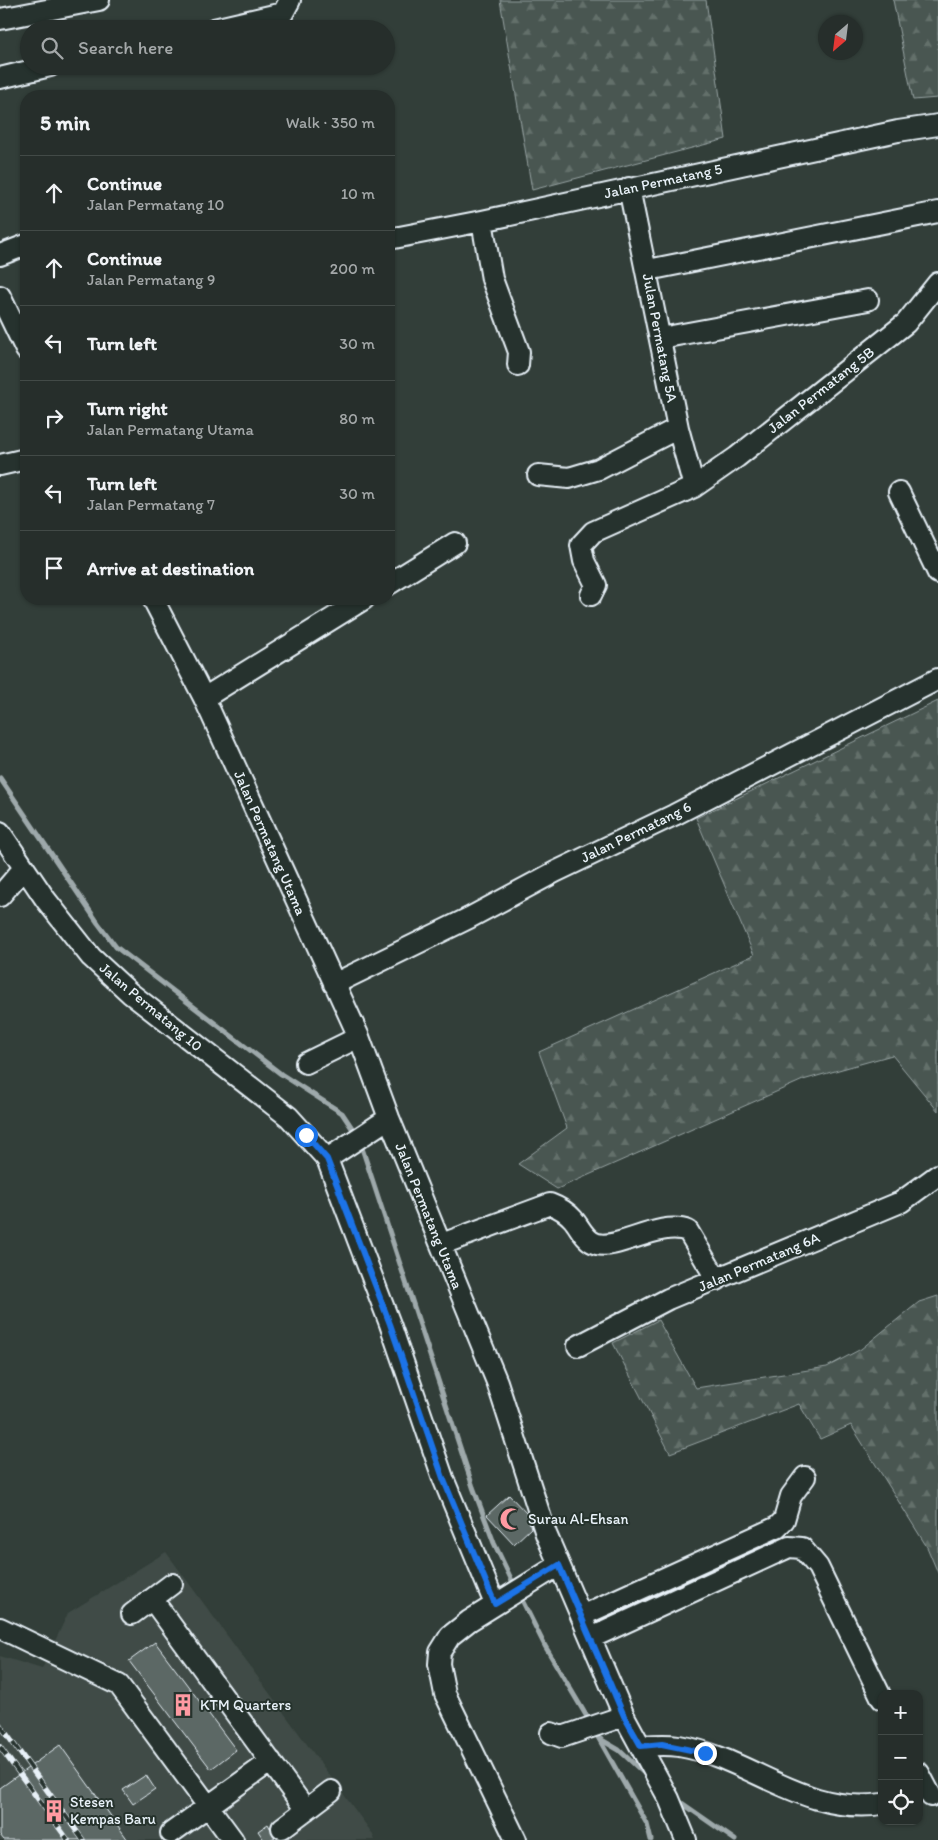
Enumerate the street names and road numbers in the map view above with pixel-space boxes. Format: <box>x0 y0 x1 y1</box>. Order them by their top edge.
street label: Jalan Permatang 5 <box>602 160 724 202</box>
street label: Julan Permatang 5A <box>639 272 681 404</box>
street label: Jalan Permatang 5B <box>764 343 878 437</box>
street label: Jalan Permatang Utama <box>230 768 310 918</box>
street label: Jalan Permatang 6 <box>578 797 694 867</box>
street label: Jalan Permatang 10 <box>96 959 206 1055</box>
street label: Jalan Permatang Utama <box>391 1140 467 1292</box>
street label: Jalan Permatang 6A <box>696 1228 823 1296</box>

